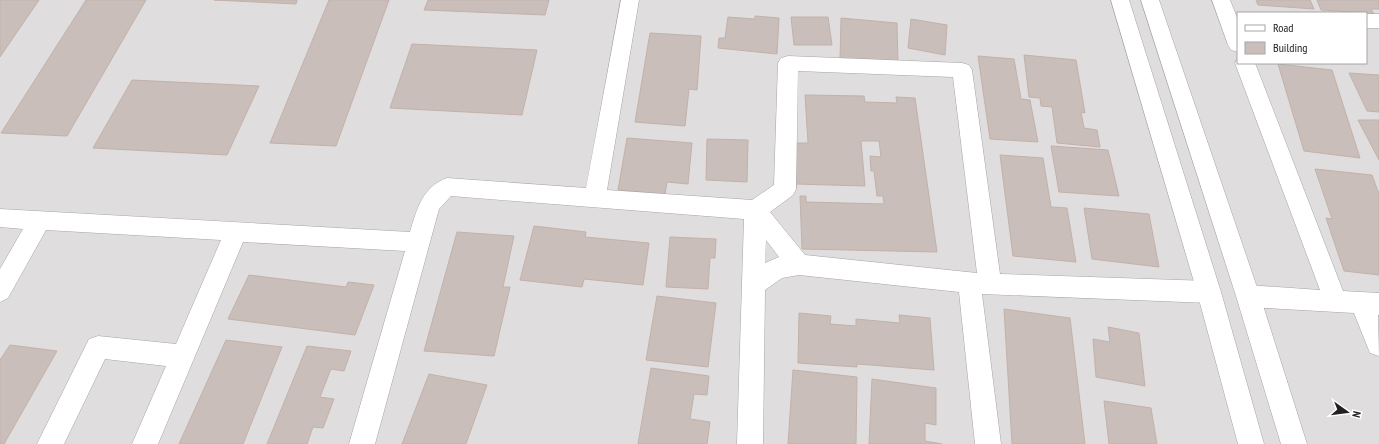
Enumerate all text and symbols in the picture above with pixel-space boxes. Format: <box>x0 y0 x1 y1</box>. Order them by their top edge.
legend <box>1237 12 1367 64</box>
text: Road <box>1273 20 1293 35</box>
text: Building <box>1273 40 1308 55</box>
north arrow <box>1327 392 1367 432</box>
text: N <box>1349 410 1364 419</box>

